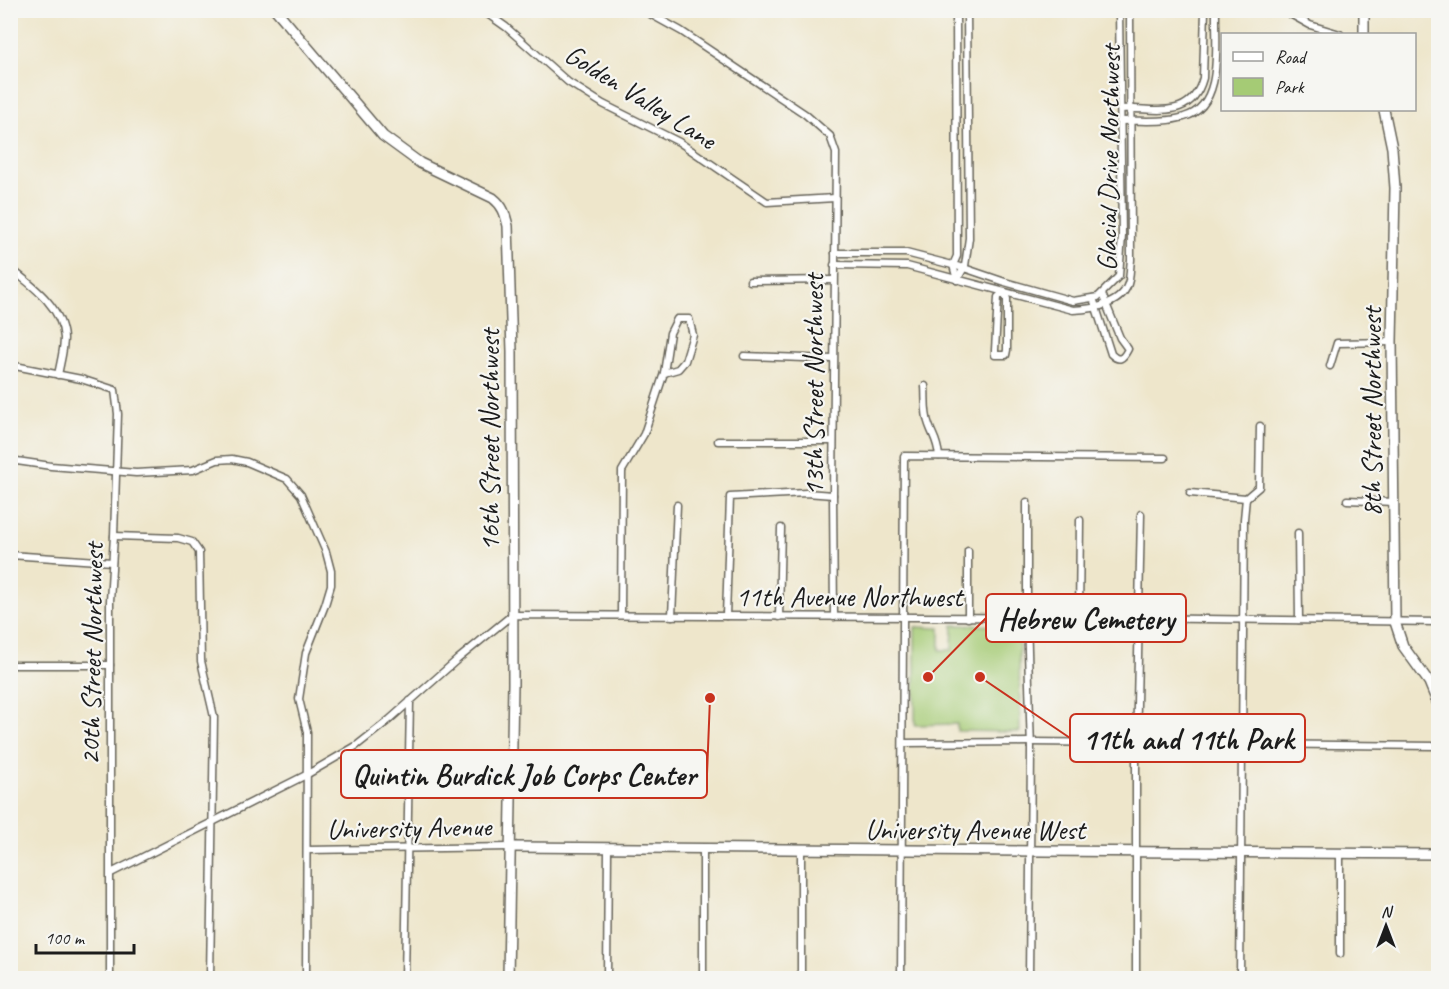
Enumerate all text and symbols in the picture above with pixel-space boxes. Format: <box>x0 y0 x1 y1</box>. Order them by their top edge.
legend <box>1221 33 1416 111</box>
street label: Golden Valley Lane <box>559 36 724 158</box>
street label: Glacial Drive Northwest <box>1089 42 1128 271</box>
text: Road <box>1275 46 1308 68</box>
text: Park <box>1275 76 1305 98</box>
street label: 13th Street Northwest <box>796 271 831 496</box>
street label: 8th Street Northwest <box>1354 304 1389 517</box>
street label: 16th Street Northwest <box>472 326 507 551</box>
street label: 20th Street Northwest <box>72 540 111 765</box>
street label: 11th Avenue Northwest <box>736 579 965 614</box>
callout: Hebrew Cemetery <box>986 594 1186 642</box>
text: Hebrew Cemetery <box>998 600 1177 638</box>
callout: 11th and 11th Park <box>1070 714 1305 762</box>
text: 11th and 11th Park <box>1083 720 1296 758</box>
callout: Quintin Burdick Job Corps Center <box>341 750 707 798</box>
text: Quintin Burdick Job Corps Center <box>352 756 699 794</box>
street label: University Avenue <box>326 809 493 846</box>
street label: University Avenue West <box>865 812 1088 847</box>
north arrow <box>1356 896 1416 956</box>
text: N <box>1381 902 1394 922</box>
scale bar <box>36 917 134 955</box>
text: 100 m <box>45 927 86 949</box>

